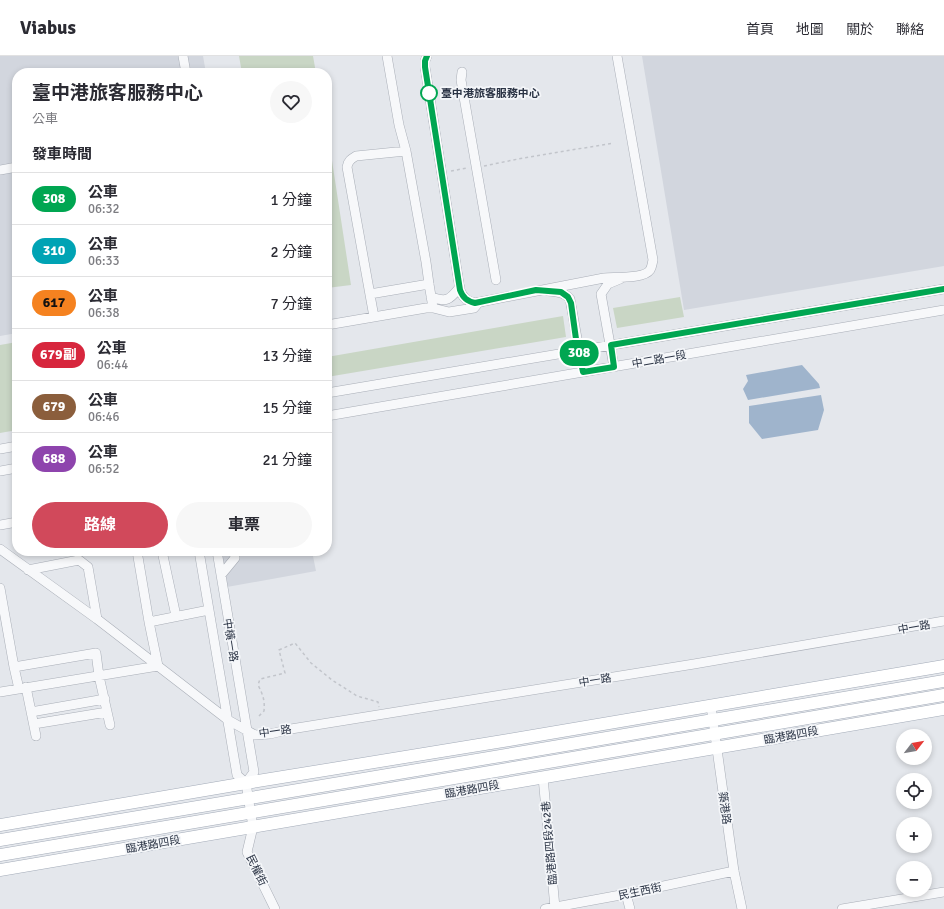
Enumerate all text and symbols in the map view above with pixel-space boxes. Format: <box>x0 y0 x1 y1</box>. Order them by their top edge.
text: Viabus <box>20 16 76 40</box>
text: 首頁 <box>746 21 774 38</box>
text: 地圖 <box>796 21 824 38</box>
text: 關於 <box>846 21 874 38</box>
text: 聯絡 <box>896 21 924 38</box>
text: 臺中港旅客服務中心 <box>32 81 203 105</box>
button: heart <box>270 81 312 123</box>
marker: 臺中港旅客服務中心 <box>420 84 438 102</box>
place label: 臺中港旅客服務中心 <box>441 87 540 100</box>
text: 公車 <box>32 111 58 127</box>
text: 發車時間 <box>32 145 92 163</box>
text: 公車 <box>88 183 118 201</box>
text: 308 <box>43 190 65 207</box>
text: 1 分鐘 <box>271 191 312 209</box>
text: 06:32 <box>88 201 120 217</box>
text: 公車 <box>88 235 118 253</box>
text: 310 <box>43 242 65 259</box>
text: 2 分鐘 <box>271 243 312 261</box>
text: 06:33 <box>88 253 120 269</box>
text: 公車 <box>88 287 118 305</box>
text: 617 <box>43 294 65 311</box>
text: 7 分鐘 <box>271 295 312 313</box>
text: 06:38 <box>88 305 120 321</box>
text: 公車 <box>97 339 127 357</box>
line badge: 308 <box>556 340 602 366</box>
text: 308 <box>568 344 590 361</box>
text: 679副 <box>40 346 77 363</box>
text: 13 分鐘 <box>262 347 312 365</box>
street label: 中二路一段 <box>631 348 687 371</box>
text: 06:44 <box>97 357 128 373</box>
text: 公車 <box>88 391 118 409</box>
text: 679 <box>43 398 65 415</box>
text: 15 分鐘 <box>262 399 312 417</box>
text: 06:46 <box>88 409 120 425</box>
text: 公車 <box>88 443 118 461</box>
text: 688 <box>43 450 65 467</box>
text: 21 分鐘 <box>262 451 312 469</box>
text: 06:52 <box>88 461 120 477</box>
button: 路線 <box>32 502 168 548</box>
button: 車票 <box>176 502 312 548</box>
street label: 中橫一路 <box>221 617 240 663</box>
street label: 中一路 <box>897 618 931 637</box>
street label: 中一路 <box>578 671 612 689</box>
street label: 中一路 <box>258 723 292 740</box>
street label: 臨港路四段 <box>763 724 819 747</box>
north arrow <box>896 729 932 765</box>
map controls <box>896 729 932 897</box>
button: locate <box>896 773 932 809</box>
street label: 臨港路四段 <box>444 778 500 801</box>
street label: 築港路 <box>716 791 733 825</box>
street label: 臨港路四段242巷 <box>539 801 560 885</box>
button: + <box>896 817 932 853</box>
street label: 臨港路四段 <box>125 833 181 856</box>
street label: 民權街 <box>243 853 270 888</box>
button: − <box>896 861 932 897</box>
street label: 民生西街 <box>617 881 663 902</box>

